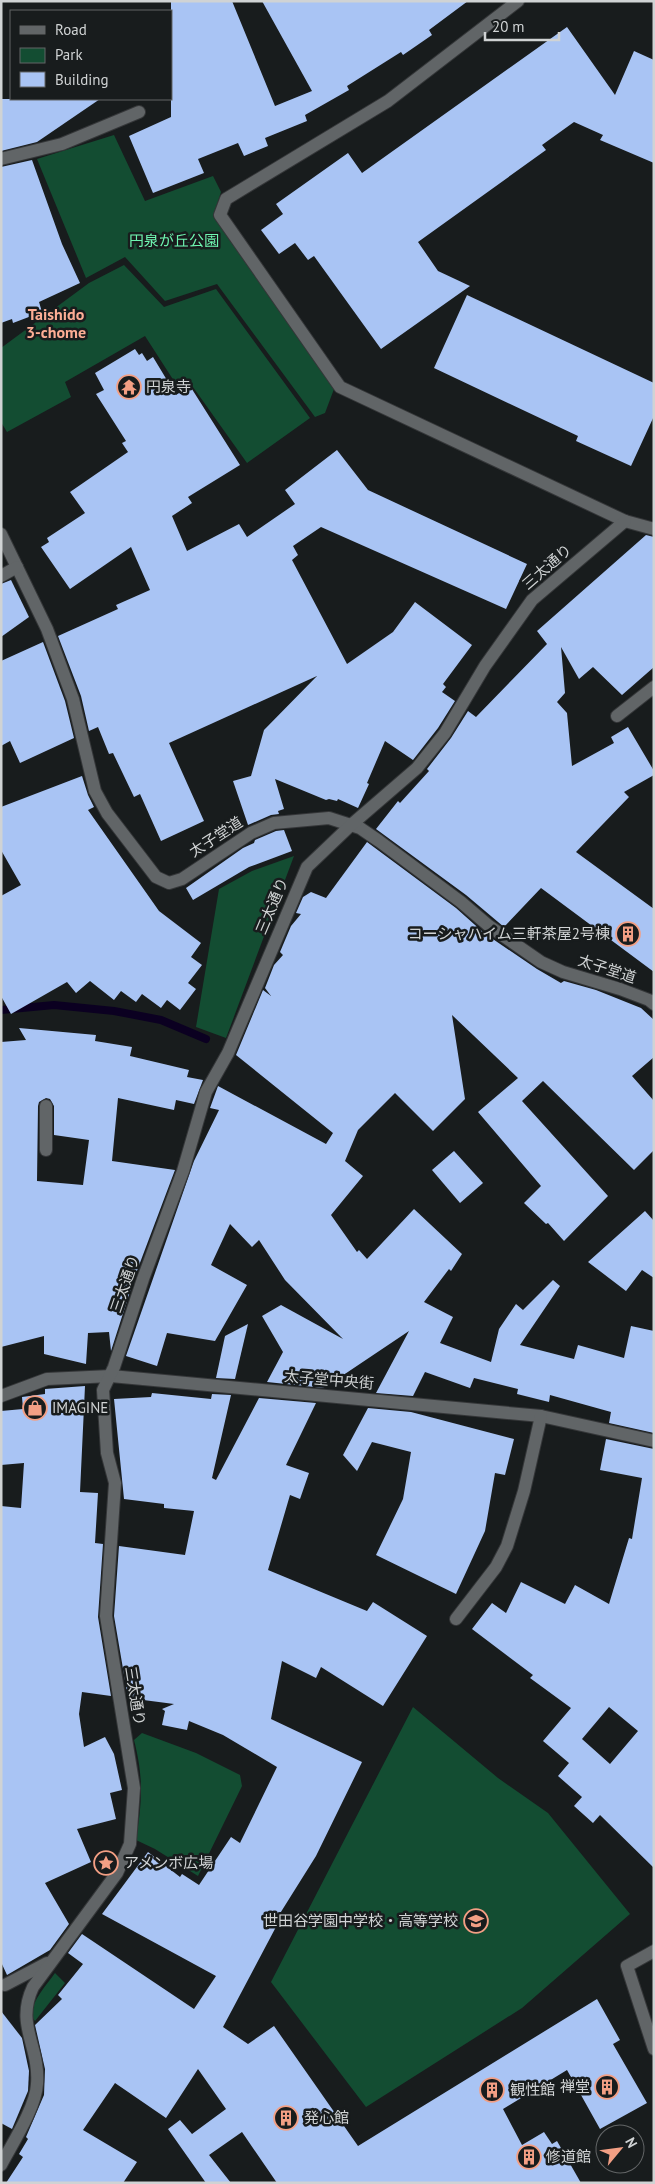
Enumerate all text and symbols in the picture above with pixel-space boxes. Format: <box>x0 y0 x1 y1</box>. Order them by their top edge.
legend <box>10 10 172 100</box>
scale bar <box>485 10 559 42</box>
text: 20 m <box>492 17 525 36</box>
text: Road <box>55 20 87 39</box>
text: Park <box>55 45 83 64</box>
text: Building <box>55 70 109 89</box>
park label: 円泉が丘公園 <box>129 231 219 250</box>
district label: Taishido 3-chome <box>26 304 86 342</box>
temple icon: 円泉寺 <box>116 374 142 400</box>
place label: 円泉寺 <box>146 377 191 396</box>
street label: 三太通り <box>518 540 576 593</box>
street label: 太子堂道 <box>185 812 246 861</box>
street label: 三太通り <box>251 874 292 937</box>
building icon: コーシャハイム三軒茶屋2号棟 <box>615 921 641 947</box>
place label: コーシャハイム三軒茶屋2号棟 <box>408 924 610 943</box>
street label: 太子堂道 <box>576 950 639 987</box>
street label: 三太通り <box>106 1252 143 1315</box>
street label: 太子堂中央街 <box>283 1366 375 1393</box>
shop icon: IMAGINE <box>22 1395 48 1421</box>
place label: IMAGINE <box>52 1398 108 1417</box>
street label: 三太通り <box>121 1665 150 1727</box>
place icon: アメンボ広場 <box>93 1850 119 1876</box>
place label: アメンボ広場 <box>124 1853 213 1872</box>
school or university icon: 世田谷学園中学校・高等学校 <box>463 1908 489 1934</box>
place label: 世田谷学園中学校・高等学校 <box>263 1911 458 1930</box>
building icon: 禅堂 <box>594 2074 620 2100</box>
building icon: 観性館 <box>479 2077 505 2103</box>
place label: 禅堂 <box>560 2077 590 2096</box>
place label: 観性館 <box>510 2080 555 2099</box>
building icon: 発心館 <box>273 2105 299 2131</box>
place label: 発心館 <box>304 2108 349 2127</box>
north arrow <box>595 2124 645 2174</box>
text: N <box>621 2134 641 2151</box>
building icon: 修道館 <box>516 2144 542 2170</box>
place label: 修道館 <box>546 2147 591 2166</box>

